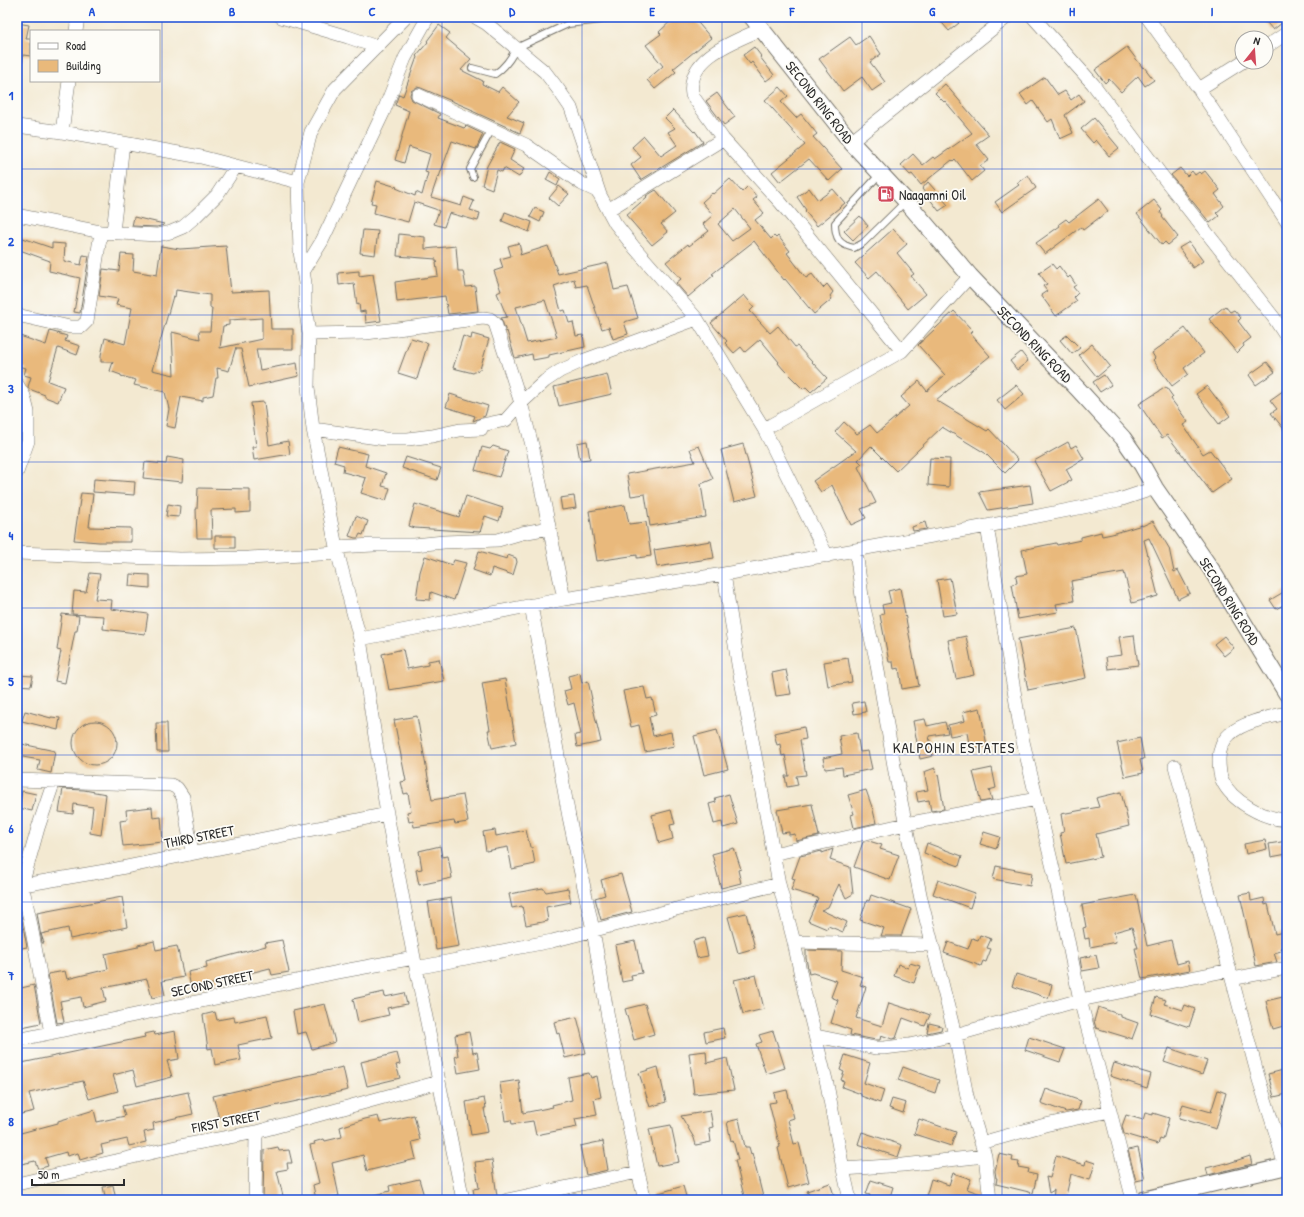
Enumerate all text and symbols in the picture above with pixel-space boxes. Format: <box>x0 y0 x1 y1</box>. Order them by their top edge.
text: A <box>89 2 96 20</box>
text: B <box>229 2 236 20</box>
text: C <box>368 2 376 20</box>
text: D <box>509 2 516 20</box>
text: E <box>649 2 655 20</box>
text: F <box>789 2 796 20</box>
text: G <box>929 2 936 20</box>
text: H <box>1069 2 1075 20</box>
text: I <box>1210 2 1214 20</box>
legend <box>30 30 160 82</box>
north arrow <box>1234 30 1274 70</box>
text: N <box>1252 33 1262 48</box>
text: Road <box>66 37 86 54</box>
text: Building <box>66 57 101 74</box>
street label: SECOND RING ROAD <box>782 57 858 148</box>
text: 1 <box>9 86 14 104</box>
fuel station icon: Naagamni Oil <box>876 184 896 204</box>
place label: Naagamni Oil <box>899 185 966 205</box>
text: 2 <box>8 232 15 250</box>
street label: SECOND RING ROAD <box>993 301 1077 387</box>
text: 3 <box>8 379 14 397</box>
text: 4 <box>9 526 14 544</box>
street label: SECOND RING ROAD <box>1195 554 1265 649</box>
text: 5 <box>8 672 14 690</box>
district label: KALPOHIN ESTATES <box>893 737 1015 758</box>
text: 6 <box>8 819 14 837</box>
street label: THIRD STREET <box>162 820 236 852</box>
street label: SECOND STREET <box>169 965 255 1001</box>
text: 7 <box>7 966 15 984</box>
street label: FIRST STREET <box>189 1105 262 1137</box>
text: 8 <box>8 1112 14 1130</box>
scale bar <box>32 1161 124 1187</box>
text: 50 m <box>38 1166 59 1183</box>

